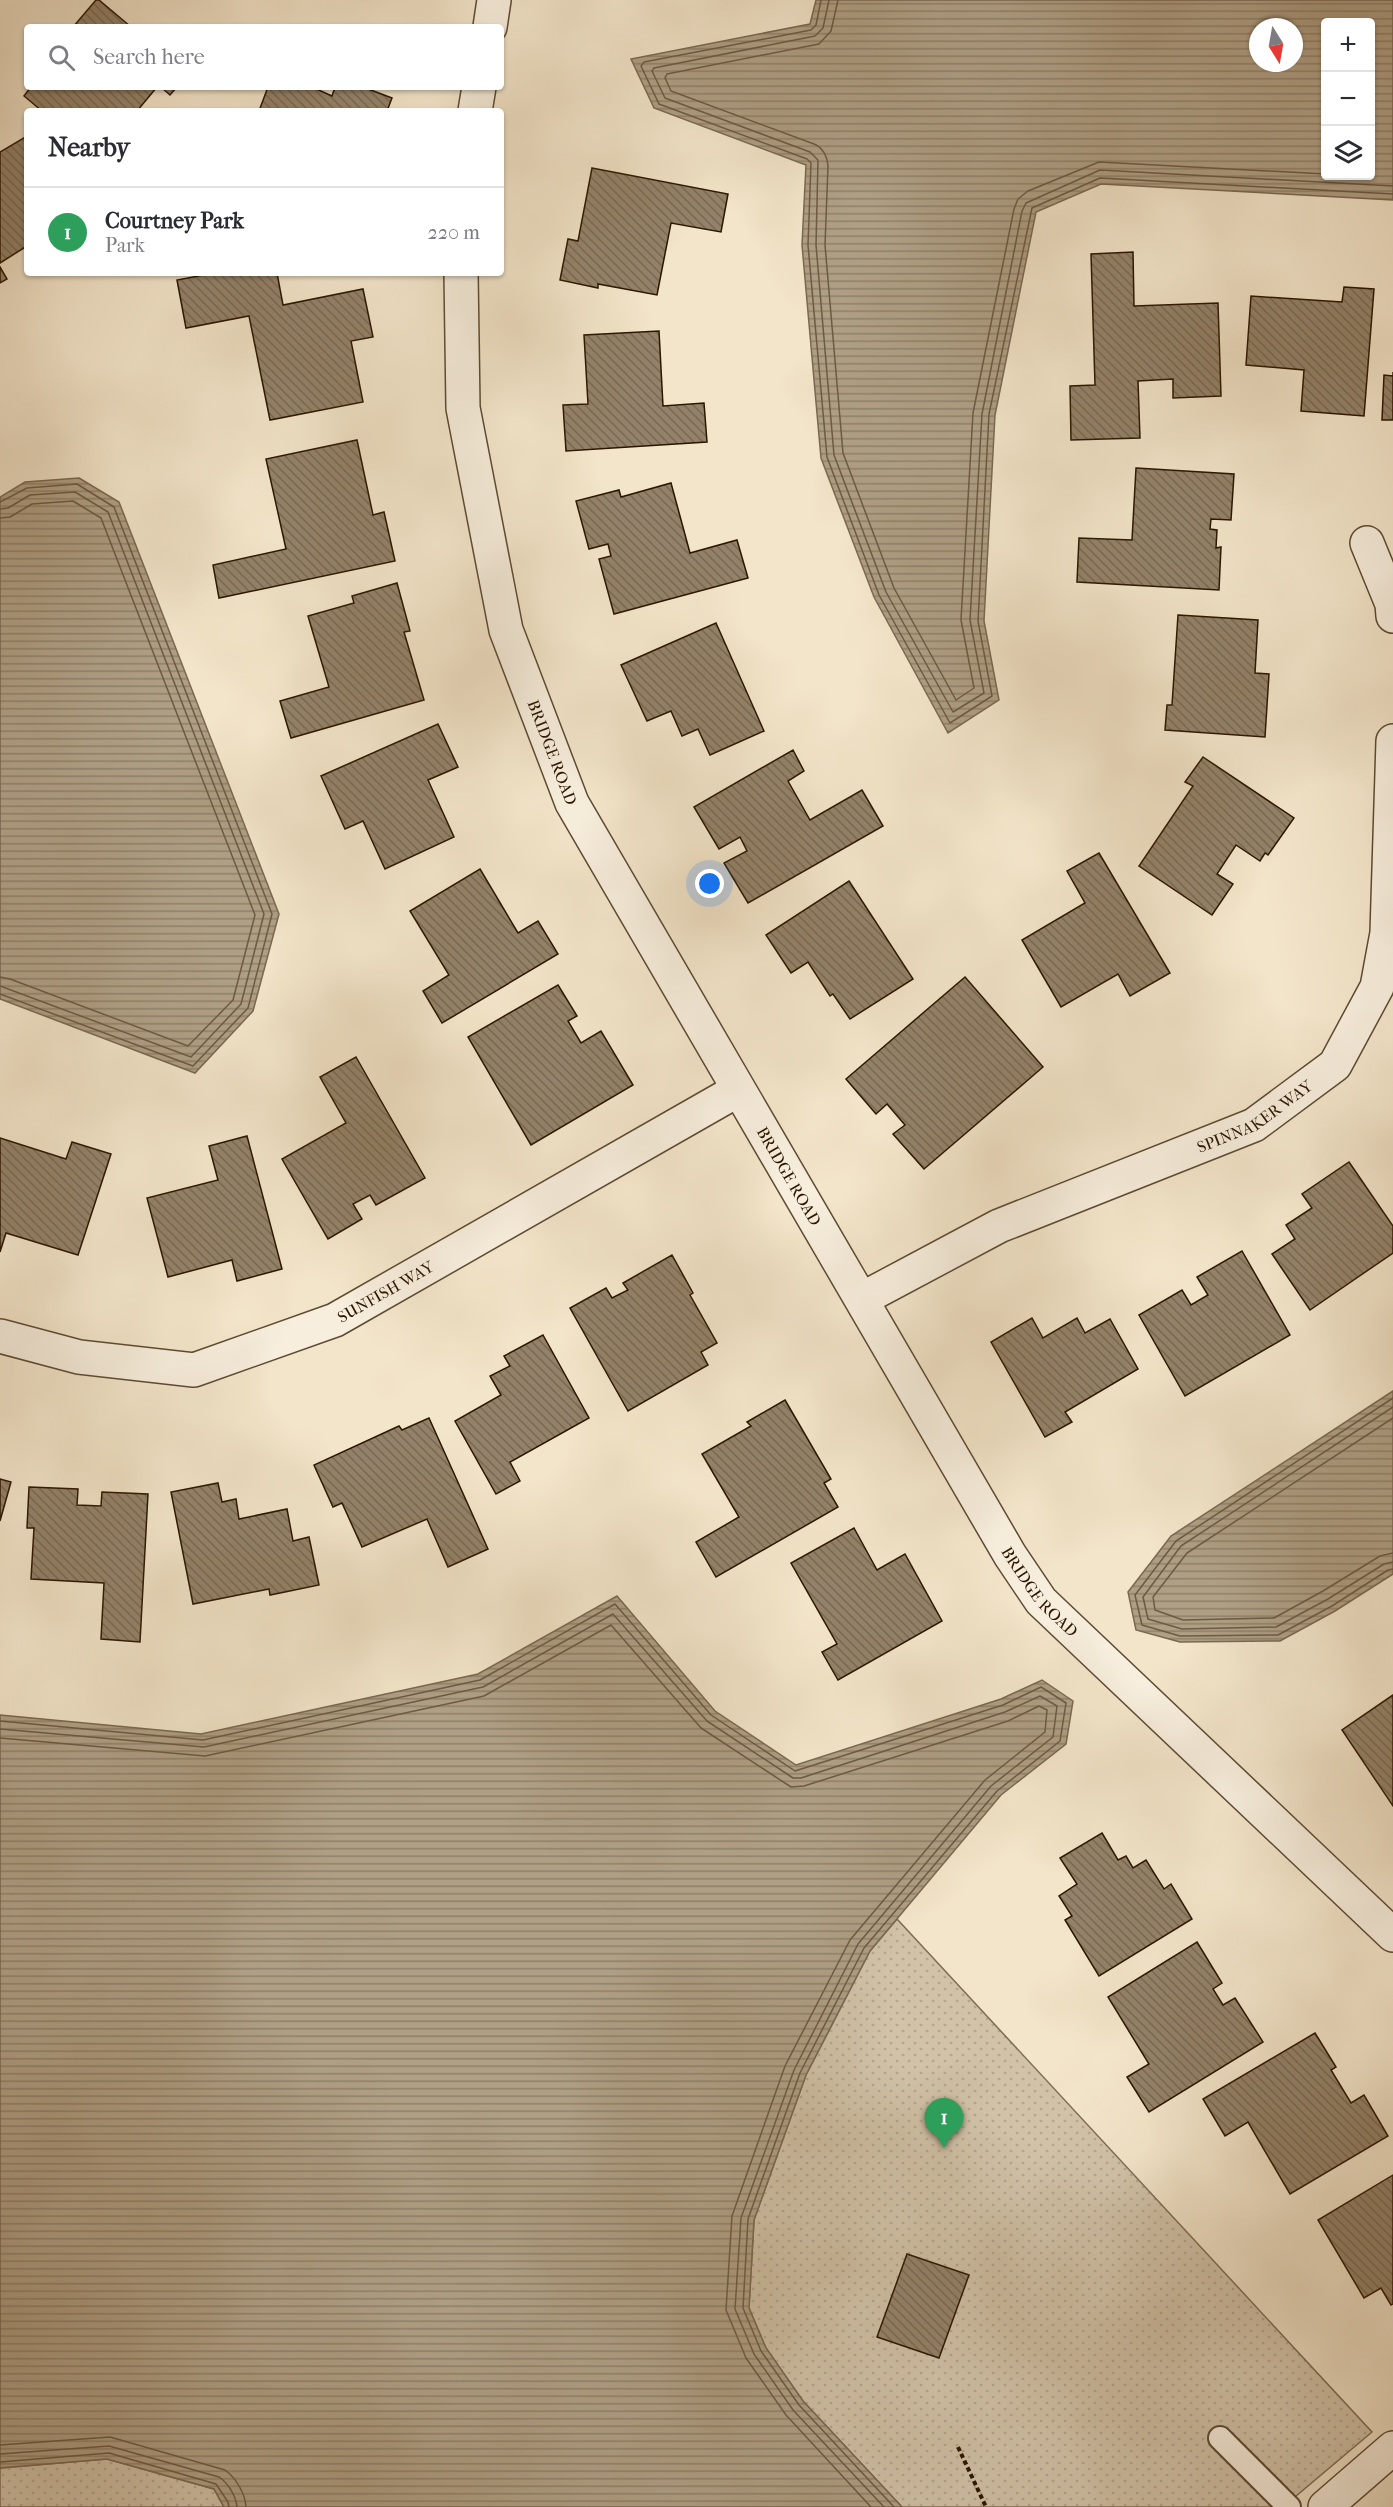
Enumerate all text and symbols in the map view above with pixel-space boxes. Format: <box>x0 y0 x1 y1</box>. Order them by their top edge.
north arrow <box>1249 18 1303 72</box>
map controls <box>1321 18 1375 180</box>
button: + <box>1321 18 1375 72</box>
search box <box>24 24 504 90</box>
icon: search <box>45 41 78 74</box>
text: Search here <box>93 44 205 70</box>
button: − <box>1321 72 1375 126</box>
button: layers <box>1321 126 1375 180</box>
text: Nearby <box>48 132 130 163</box>
text: Courtney Park <box>105 208 244 234</box>
text: 1 <box>64 221 71 244</box>
text: 220 m <box>427 221 480 244</box>
text: Park <box>105 234 145 257</box>
street label: BRIDGE ROAD <box>524 697 581 808</box>
your location <box>695 869 724 898</box>
street label: SPINNAKER WAY <box>1194 1075 1317 1156</box>
street label: BRIDGE ROAD <box>753 1123 825 1229</box>
street label: SUNFISH WAY <box>334 1256 438 1326</box>
street label: BRIDGE ROAD <box>998 1543 1082 1641</box>
pin: 1 <box>924 2098 964 2148</box>

